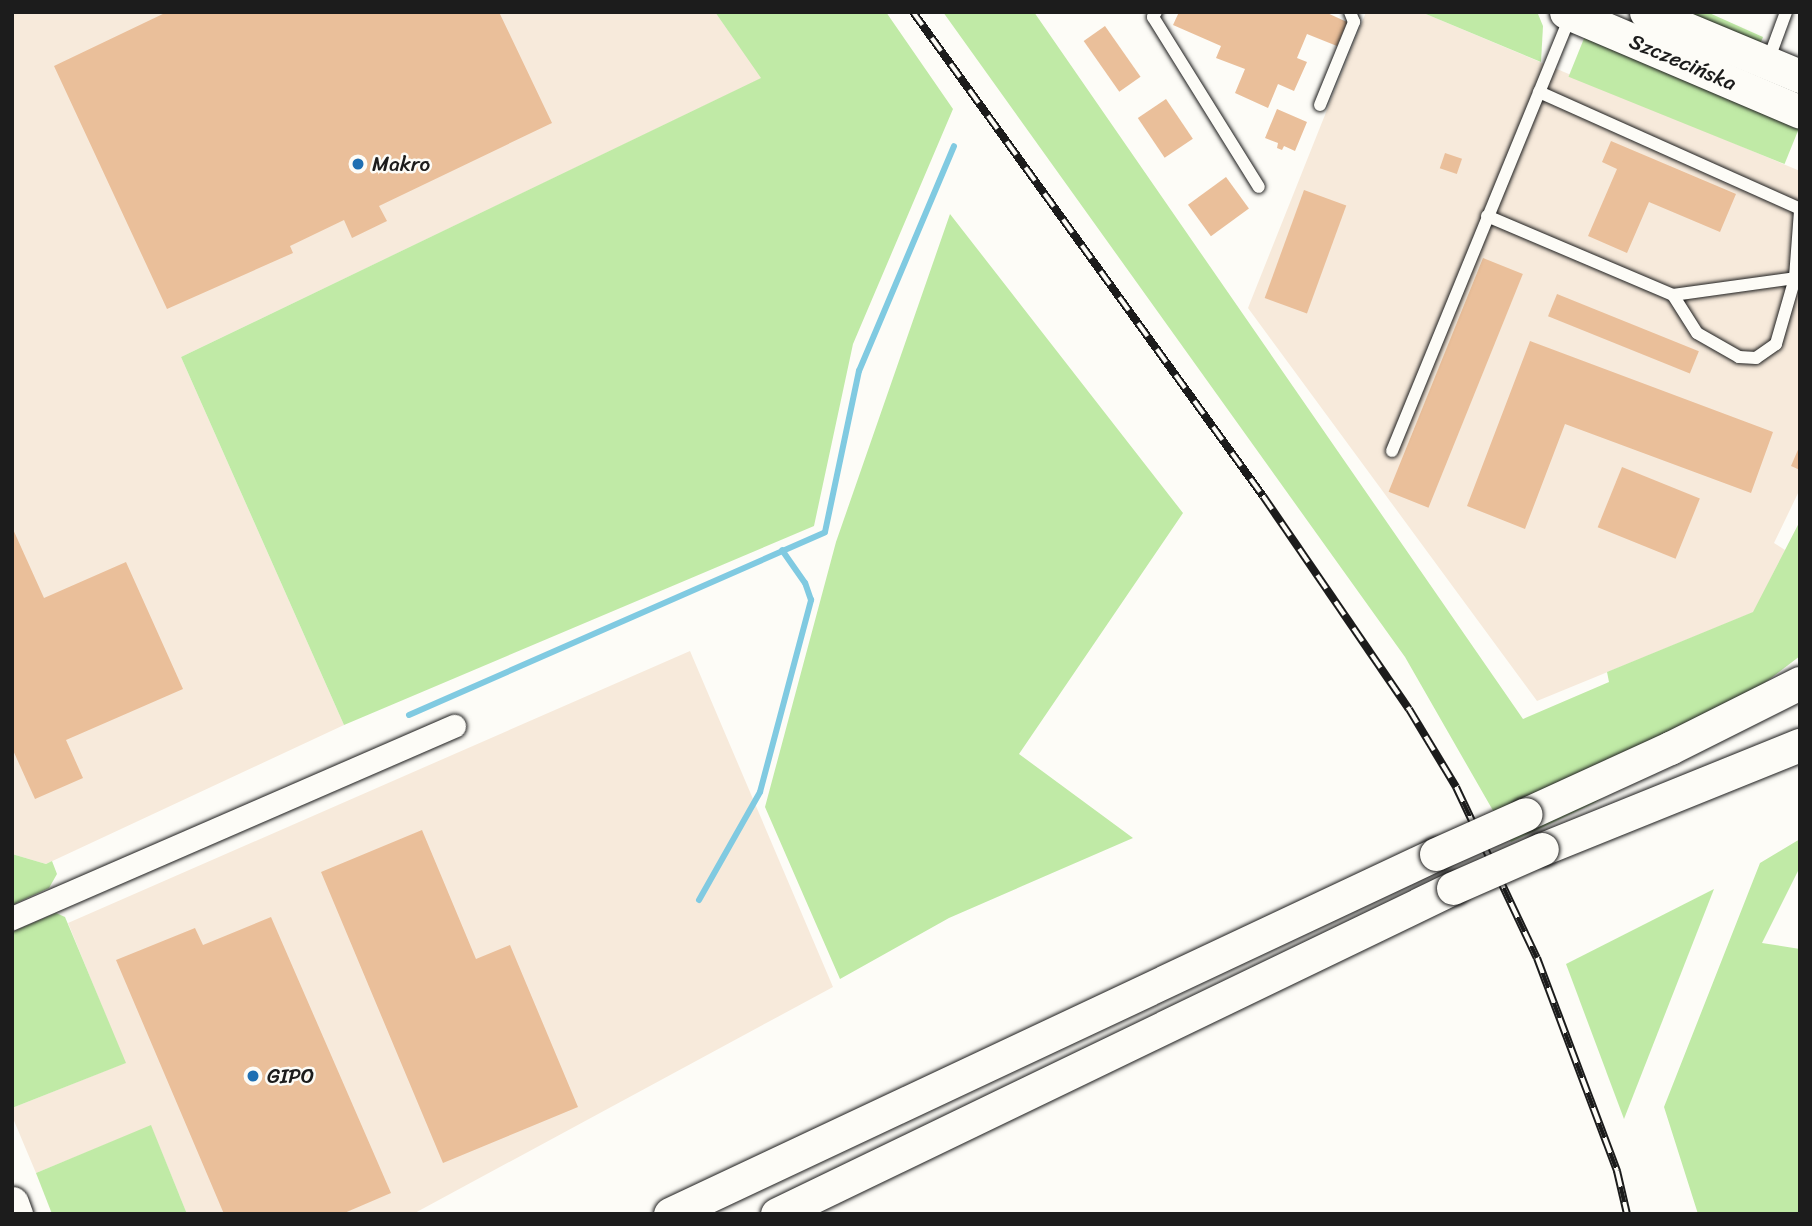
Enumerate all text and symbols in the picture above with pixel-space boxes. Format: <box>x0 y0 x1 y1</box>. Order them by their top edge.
street label: Szczecińska <box>1626 28 1740 96</box>
place label: Makro <box>372 151 430 177</box>
marker: Makro <box>350 156 366 172</box>
place label: GIPO <box>267 1063 314 1089</box>
marker: GIPO <box>245 1068 261 1084</box>

